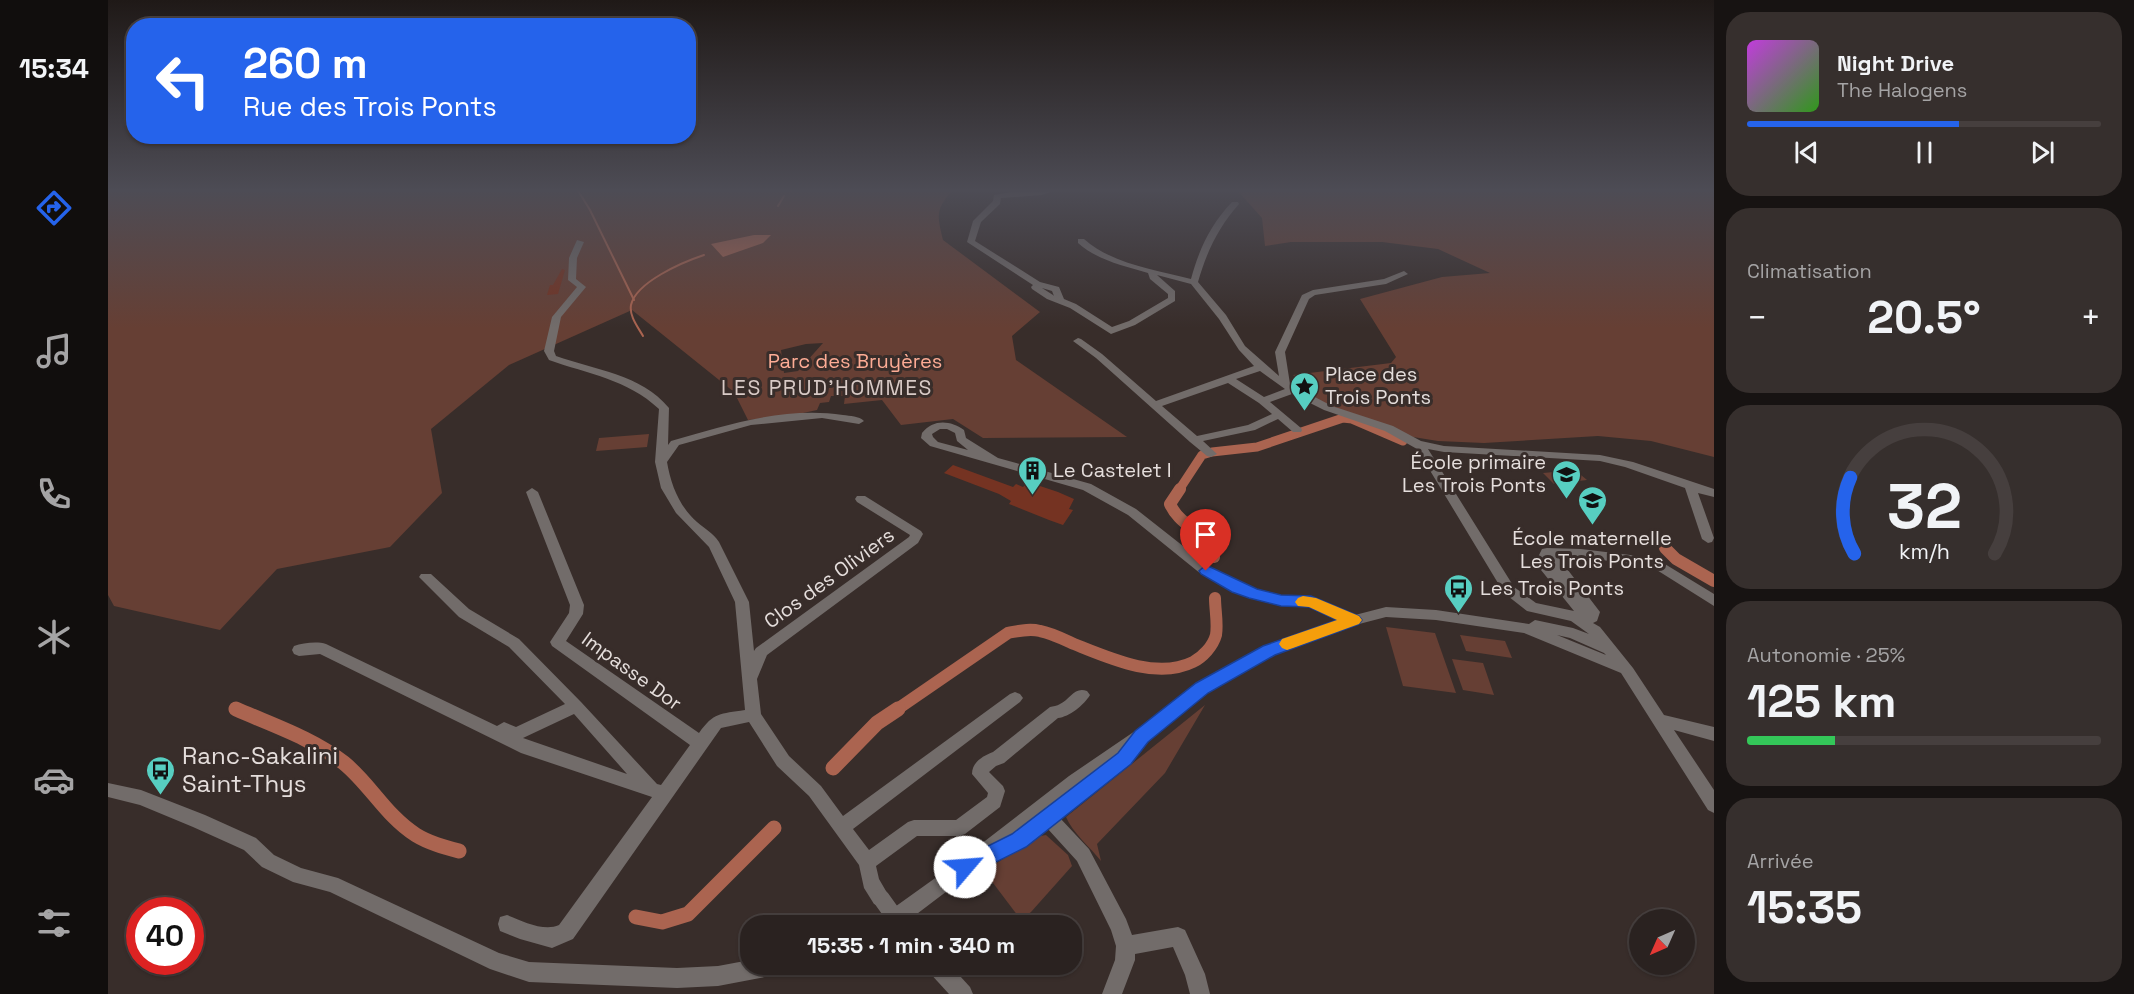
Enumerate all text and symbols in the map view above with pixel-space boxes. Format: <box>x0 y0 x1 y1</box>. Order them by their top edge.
text: 260 m <box>243 37 368 90</box>
icon: left <box>144 42 222 120</box>
text: Night Drive <box>1837 49 1954 77</box>
text: 15:34 <box>19 51 89 86</box>
text: The Halogens <box>1837 77 1967 103</box>
text: Rue des Trois Ponts <box>243 89 497 124</box>
icon: previous <box>1790 136 1823 169</box>
icon: pause <box>1908 136 1941 169</box>
icon: next <box>2026 136 2059 169</box>
icon: directions <box>33 187 75 229</box>
text: Climatisation <box>1747 258 1872 284</box>
text: 20.5° <box>1867 289 1981 346</box>
text: − <box>1747 297 1767 339</box>
text: + <box>2081 297 2101 339</box>
icon: music <box>33 330 75 372</box>
park label: Parc des Bruyères <box>768 348 942 374</box>
place label: Place des Trois Ponts <box>1325 361 1431 410</box>
place icon: Place des Trois Ponts <box>1288 370 1320 412</box>
district label: LES PRUD'HOMMES <box>721 374 933 401</box>
place label: École primaire Les Trois Ponts <box>1402 449 1546 498</box>
building icon: Le Castelet I <box>1016 454 1048 496</box>
place label: Le Castelet I <box>1053 457 1172 483</box>
school or university icon: École primaire Les Trois Ponts <box>1551 458 1583 500</box>
text: 32 <box>1886 467 1961 546</box>
icon: phone <box>33 473 75 515</box>
school or university icon: École maternelle Les Trois Ponts <box>1576 484 1608 526</box>
pin <box>1180 509 1231 571</box>
icon: arrive <box>1189 518 1222 551</box>
street label: Clos des Oliviers <box>759 522 899 634</box>
place label: École maternelle Les Trois Ponts <box>1512 525 1672 574</box>
text: km/h <box>1898 538 1950 565</box>
bus stop icon: Les Trois Ponts <box>1443 572 1475 614</box>
place label: Les Trois Ponts <box>1480 575 1624 601</box>
icon: climate <box>33 616 75 658</box>
street label: Impasse Dor <box>577 626 687 716</box>
text: Autonomie · 25% <box>1747 642 1905 668</box>
text: 125 km <box>1747 673 1896 730</box>
place label: Ranc-Sakalini Saint-Thys <box>182 740 338 799</box>
bus stop icon: Ranc-Sakalini Saint-Thys <box>145 754 177 796</box>
icon: car <box>33 759 75 801</box>
position arrow <box>933 835 997 899</box>
text: Arrivée <box>1747 848 1814 874</box>
text: 15:35 <box>1747 879 1862 936</box>
speed limit sign: 40 <box>126 897 204 975</box>
icon: filters <box>33 902 75 944</box>
north arrow <box>1629 909 1695 975</box>
map controls <box>1629 909 1695 975</box>
text: 15:35 · 1 min · 340 m <box>807 931 1015 959</box>

